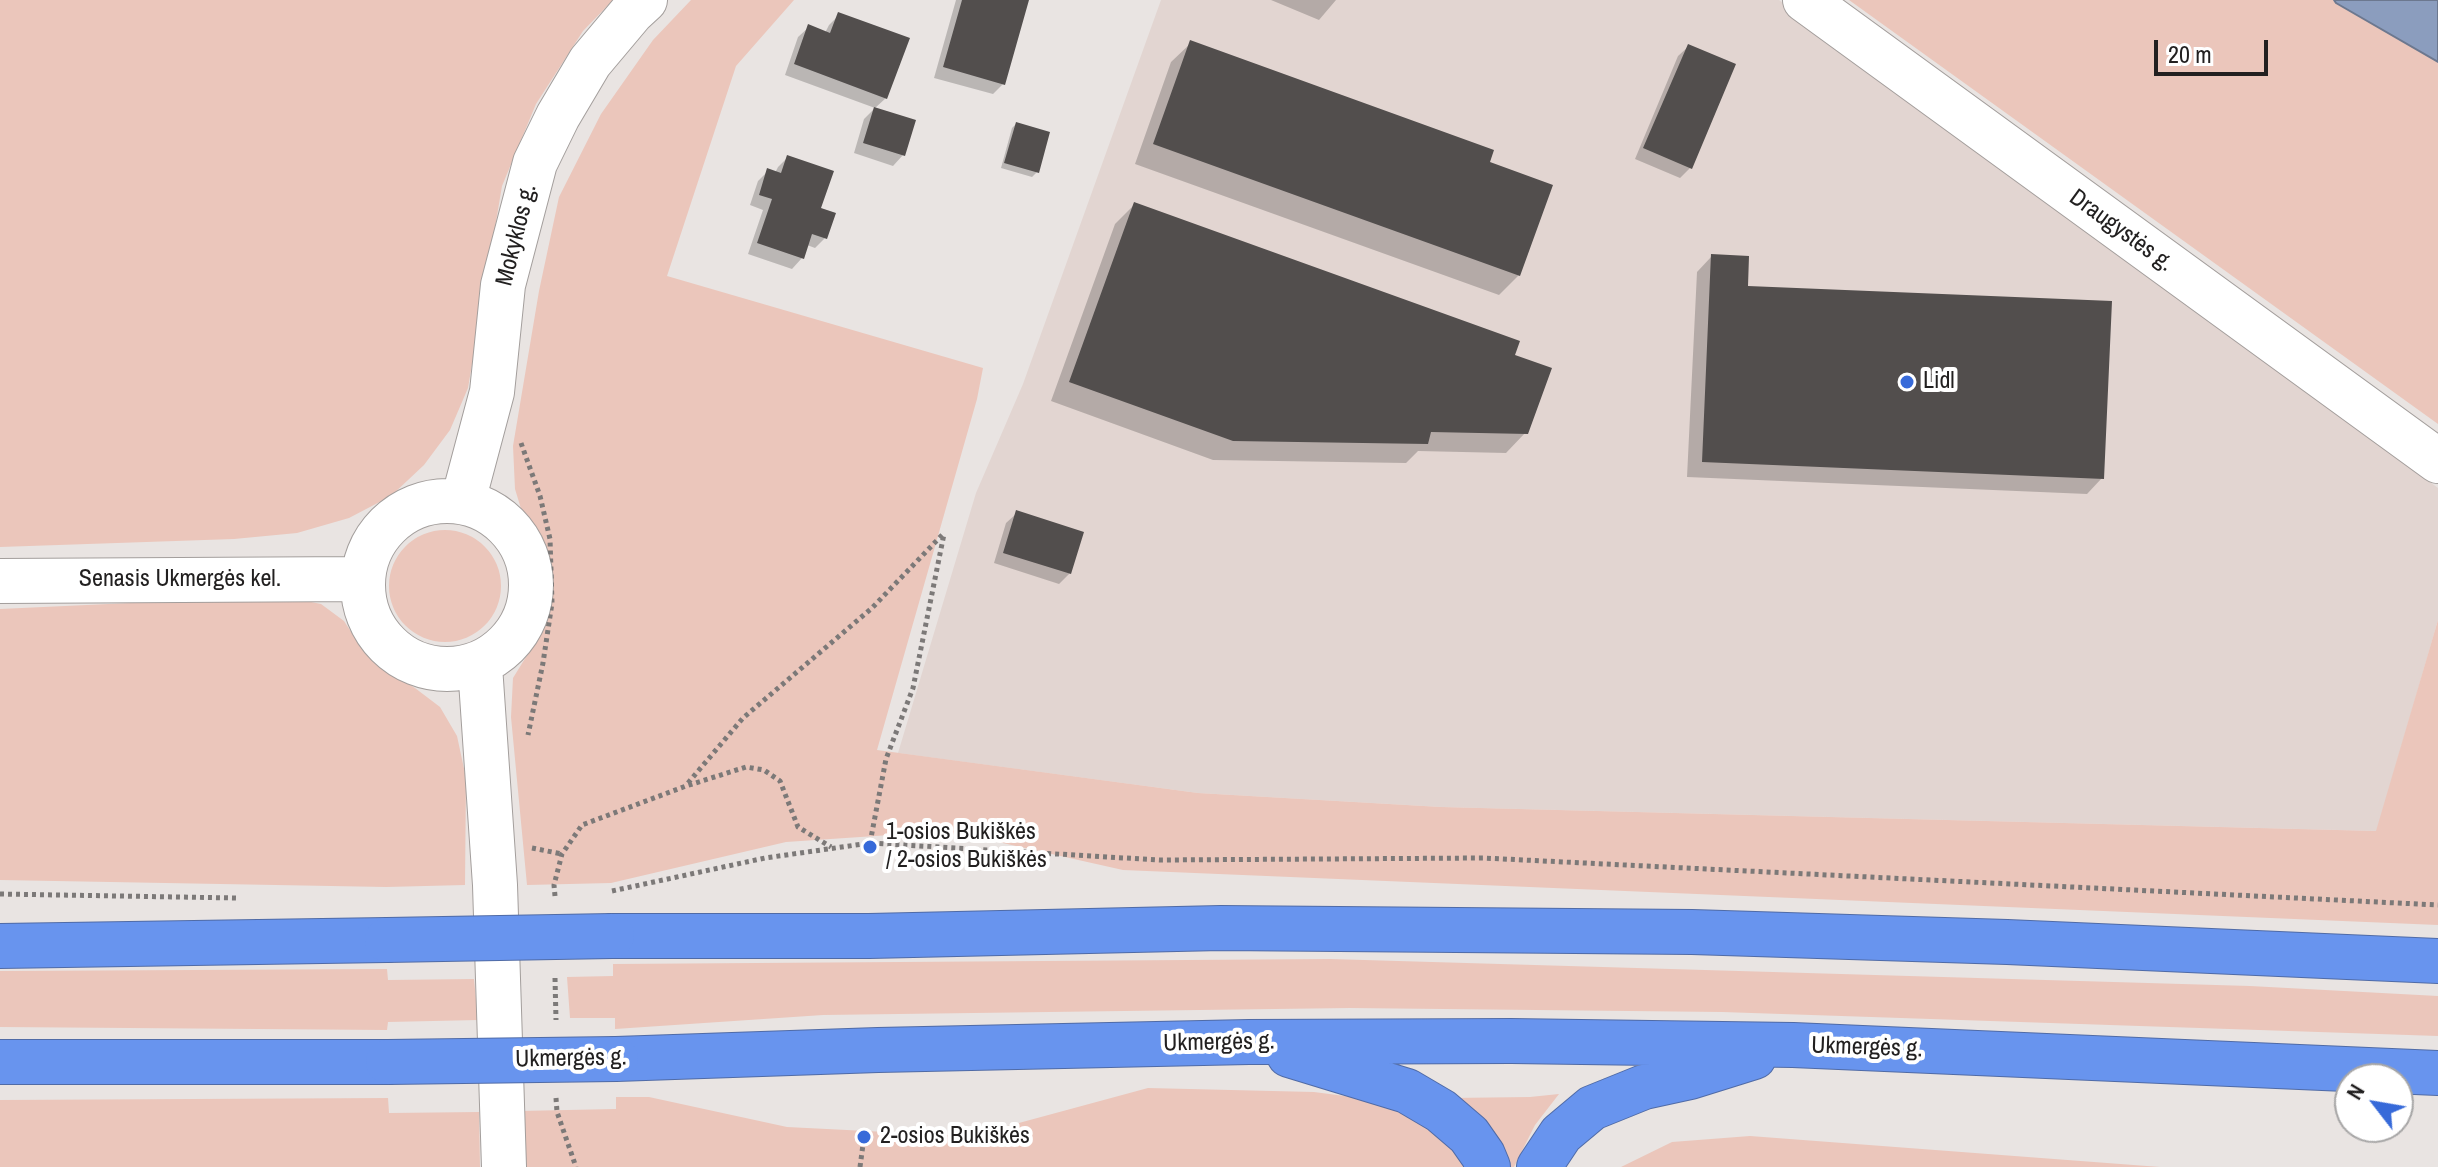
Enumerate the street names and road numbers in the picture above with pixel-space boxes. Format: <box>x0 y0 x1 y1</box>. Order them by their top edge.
street label: Mokyklos g. <box>490 181 544 289</box>
street label: Draugystės g. <box>2063 184 2179 278</box>
street label: Senasis Ukmergės kel. <box>79 566 281 594</box>
street label: Ukmergės g. <box>1163 1028 1275 1058</box>
street label: Ukmergės g. <box>1811 1032 1923 1064</box>
street label: Ukmergės g. <box>515 1044 627 1074</box>

